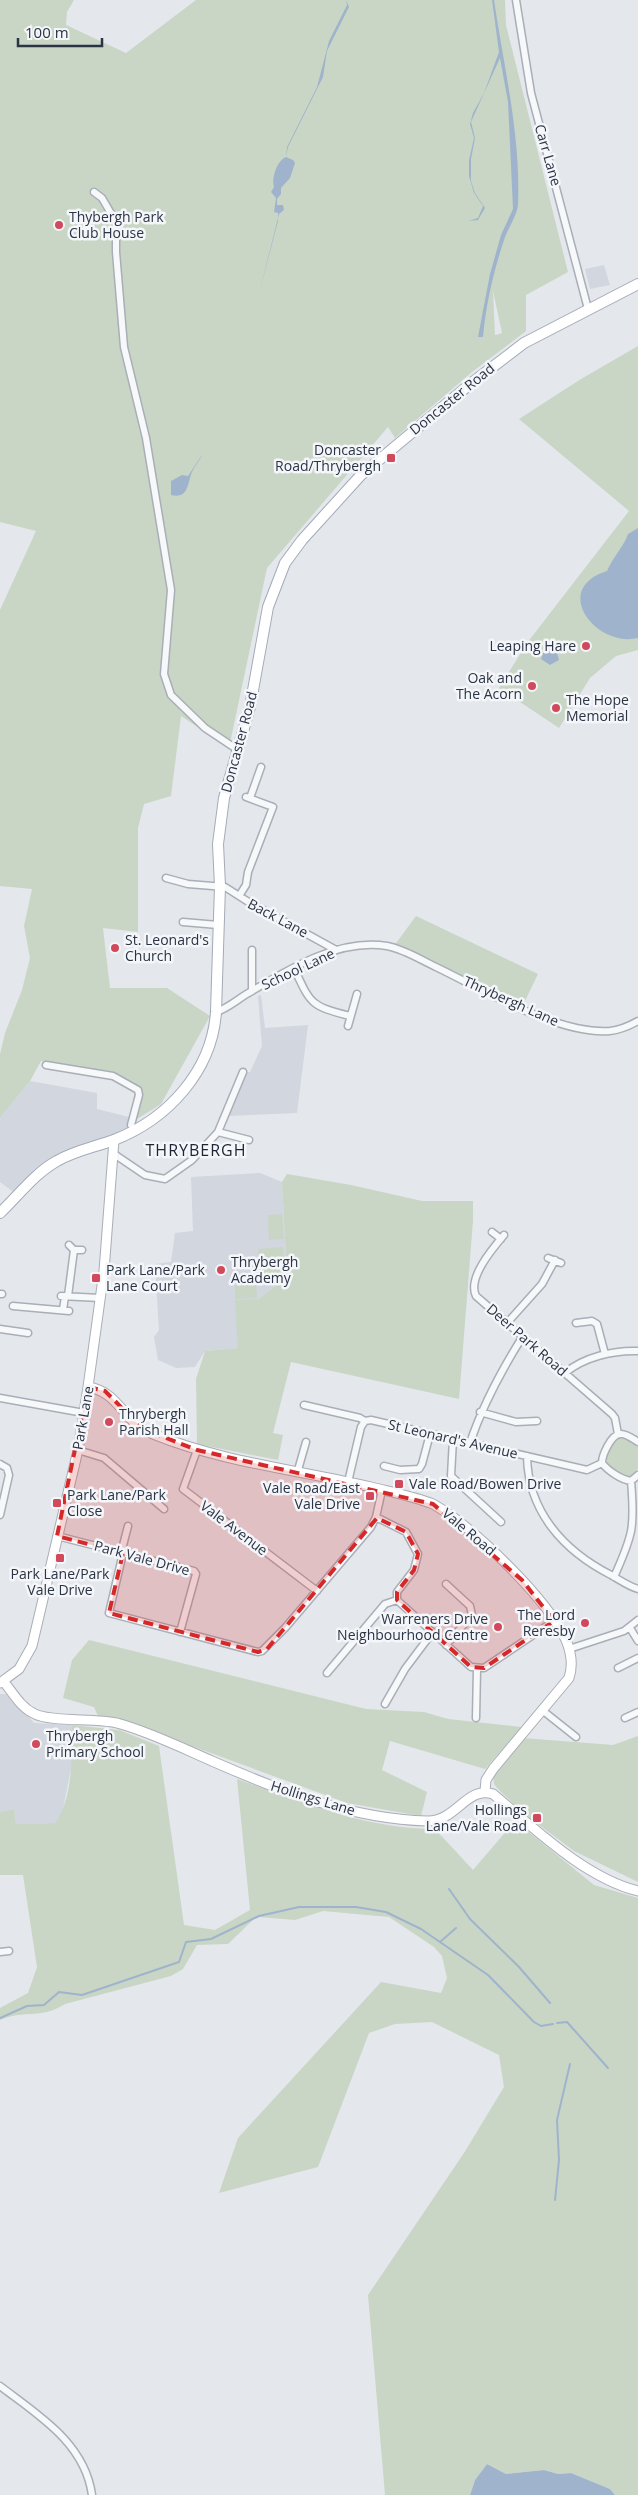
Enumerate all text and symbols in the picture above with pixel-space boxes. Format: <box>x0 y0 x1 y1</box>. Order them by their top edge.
scale bar <box>18 15 101 47</box>
text: 100 m <box>25 22 69 42</box>
street label: Carr Lane <box>531 122 566 188</box>
place label: Thybergh Park Club House <box>69 207 164 242</box>
marker: Thybergh Park Club House <box>53 219 65 231</box>
street label: Doncaster Road <box>405 359 498 439</box>
place label: Doncaster Road/Thrybergh <box>275 440 381 475</box>
marker: Doncaster Road/Thrybergh <box>385 452 397 464</box>
place label: Leaping Hare <box>489 636 576 655</box>
marker: Leaping Hare <box>580 640 592 652</box>
place label: Oak and The Acorn <box>456 668 522 703</box>
marker: Oak and The Acorn <box>526 680 538 692</box>
street label: Doncaster Road <box>216 689 261 795</box>
place label: The Hope Memorial <box>566 690 629 725</box>
marker: The Hope Memorial <box>550 702 562 714</box>
street label: Back Lane <box>245 894 312 942</box>
place label: St. Leonard's Church <box>125 930 209 965</box>
marker: St. Leonard's Church <box>109 942 121 954</box>
street label: School Lane <box>258 943 338 994</box>
street label: Thrybergh Lane <box>460 971 562 1030</box>
district label: THRYBERGH <box>146 1139 246 1161</box>
place label: Thrybergh Academy <box>231 1252 298 1287</box>
place label: Park Lane/Park Lane Court <box>106 1260 206 1295</box>
marker: Thrybergh Academy <box>215 1264 227 1276</box>
marker: Park Lane/Park Lane Court <box>90 1272 102 1284</box>
street label: Deer Park Road <box>483 1299 572 1380</box>
street label: Park Lane <box>68 1384 97 1451</box>
place label: Thrybergh Parish Hall <box>119 1404 189 1439</box>
street label: St Leonard's Avenue <box>386 1414 520 1463</box>
marker: Thrybergh Parish Hall <box>103 1416 115 1428</box>
place label: Vale Road/Bowen Drive <box>409 1474 562 1493</box>
place label: Vale Road/East Vale Drive <box>263 1478 360 1513</box>
marker: Vale Road/Bowen Drive <box>393 1478 405 1490</box>
place label: Park Lane/Park Close <box>67 1485 167 1520</box>
marker: Vale Road/East Vale Drive <box>364 1490 376 1502</box>
street label: Vale Avenue <box>197 1496 272 1559</box>
marker: Park Lane/Park Close <box>51 1497 63 1509</box>
street label: Vale Road <box>438 1504 500 1560</box>
street label: Park Vale Drive <box>92 1536 192 1579</box>
marker: Park Lane/Park Vale Drive <box>54 1552 66 1564</box>
place label: Park Lane/Park Vale Drive <box>11 1564 110 1599</box>
place label: The Lord Reresby <box>517 1605 576 1640</box>
place label: Warreners Drive Neighbourhood Centre <box>337 1609 488 1644</box>
marker: The Lord Reresby <box>579 1617 591 1629</box>
marker: Warreners Drive Neighbourhood Centre <box>492 1621 504 1633</box>
place label: Thrybergh Primary School <box>46 1726 144 1761</box>
marker: Thrybergh Primary School <box>30 1738 42 1750</box>
street label: Hollings Lane <box>269 1776 358 1819</box>
place label: Hollings Lane/Vale Road <box>426 1800 527 1835</box>
marker: Hollings Lane/Vale Road <box>531 1812 543 1824</box>

